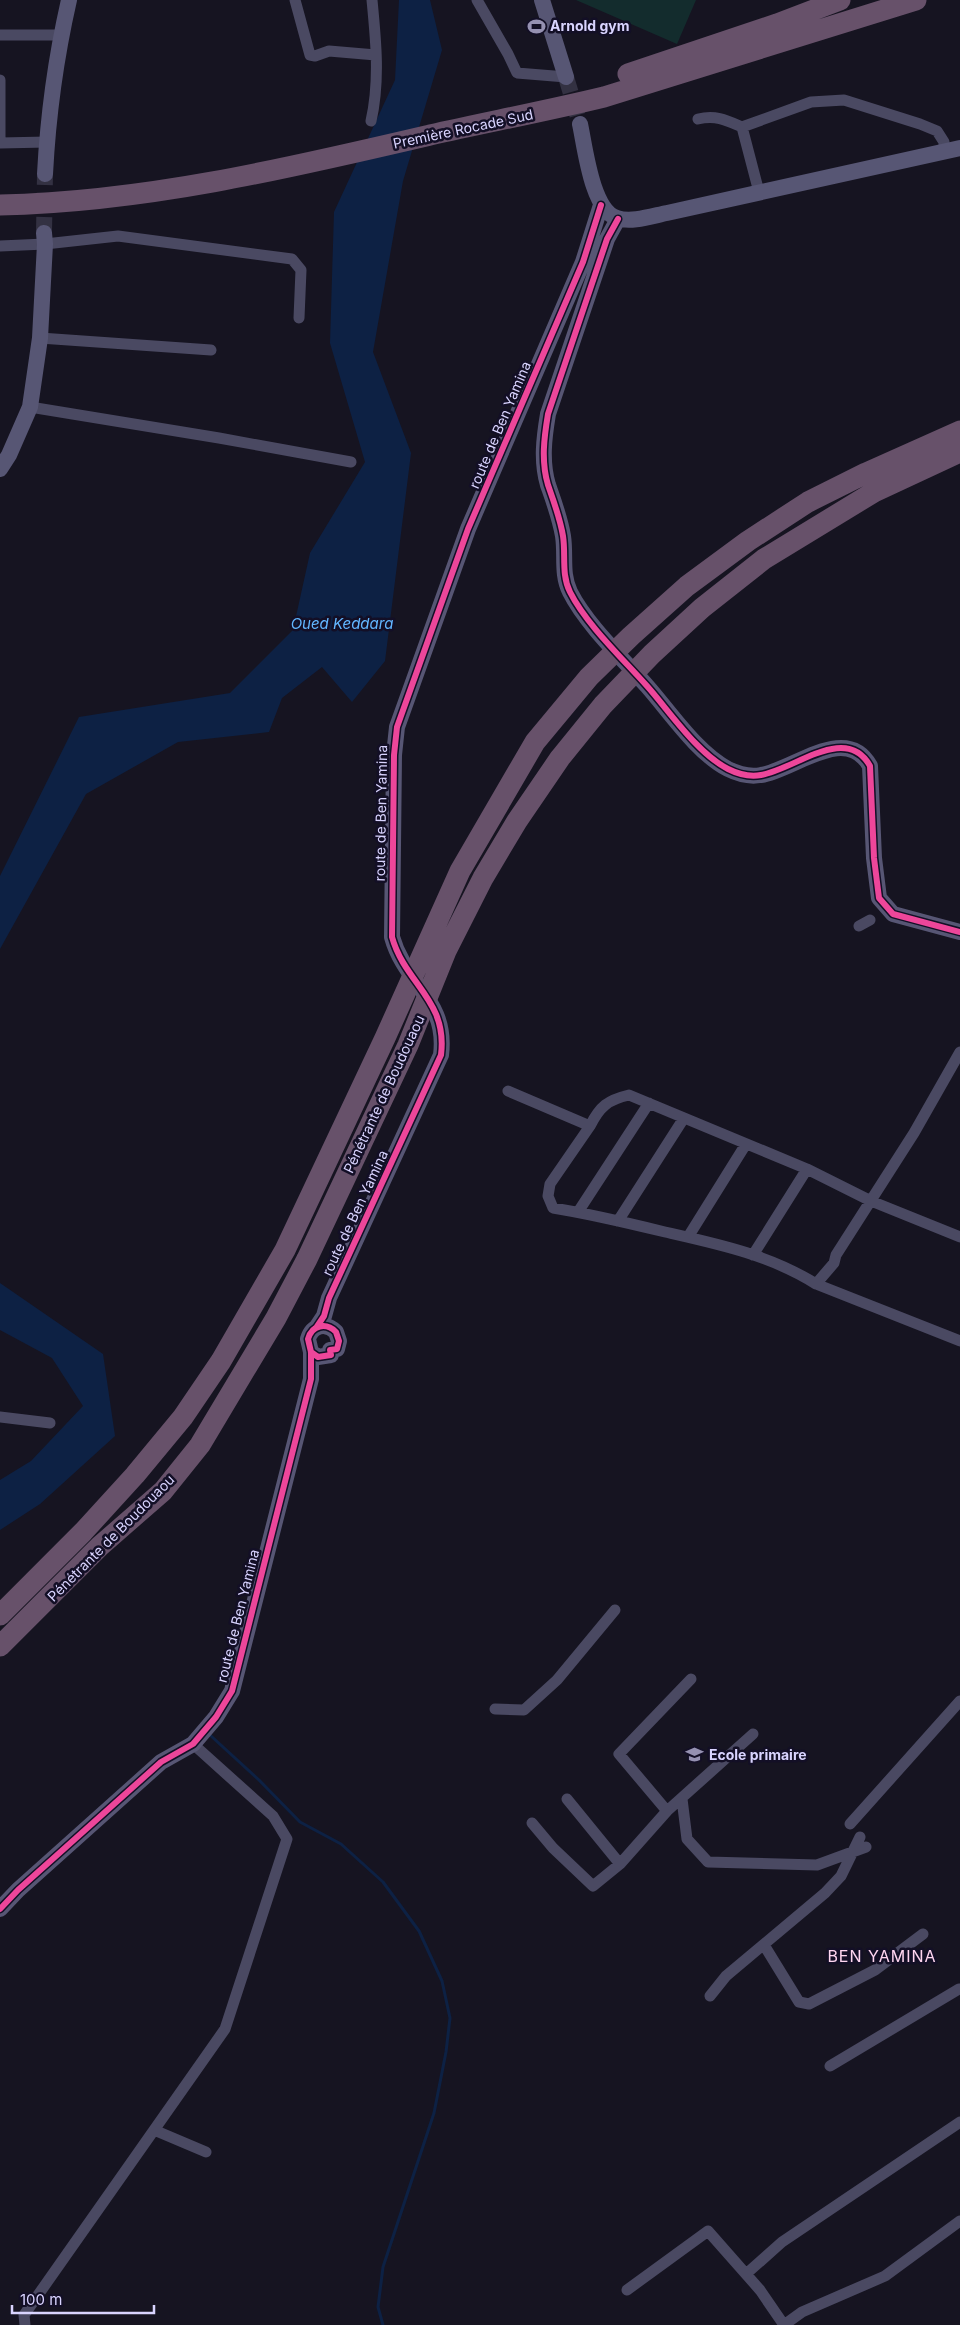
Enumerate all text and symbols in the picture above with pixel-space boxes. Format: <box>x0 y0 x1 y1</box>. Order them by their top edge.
sports icon: Arnold gym <box>526 16 546 36</box>
place label: Arnold gym <box>550 17 630 34</box>
street label: Première Rocade Sud <box>391 105 535 152</box>
street label: route de Ben Yamina <box>465 359 534 491</box>
water label: Oued Keddara <box>291 614 393 633</box>
street label: route de Ben Yamina <box>371 745 390 881</box>
street label: Pénétrante de Boudouaou <box>339 1012 428 1175</box>
street label: route de Ben Yamina <box>318 1147 391 1278</box>
street label: Pénétrante de Boudouaou <box>44 1471 178 1605</box>
street label: route de Ben Yamina <box>213 1548 262 1684</box>
school or university icon: Ecole primaire <box>685 1745 705 1765</box>
place label: Ecole primaire <box>709 1746 807 1763</box>
district label: BEN YAMINA <box>827 1946 937 1966</box>
scale bar <box>12 2282 155 2314</box>
text: 100 m <box>20 2290 62 2309</box>

